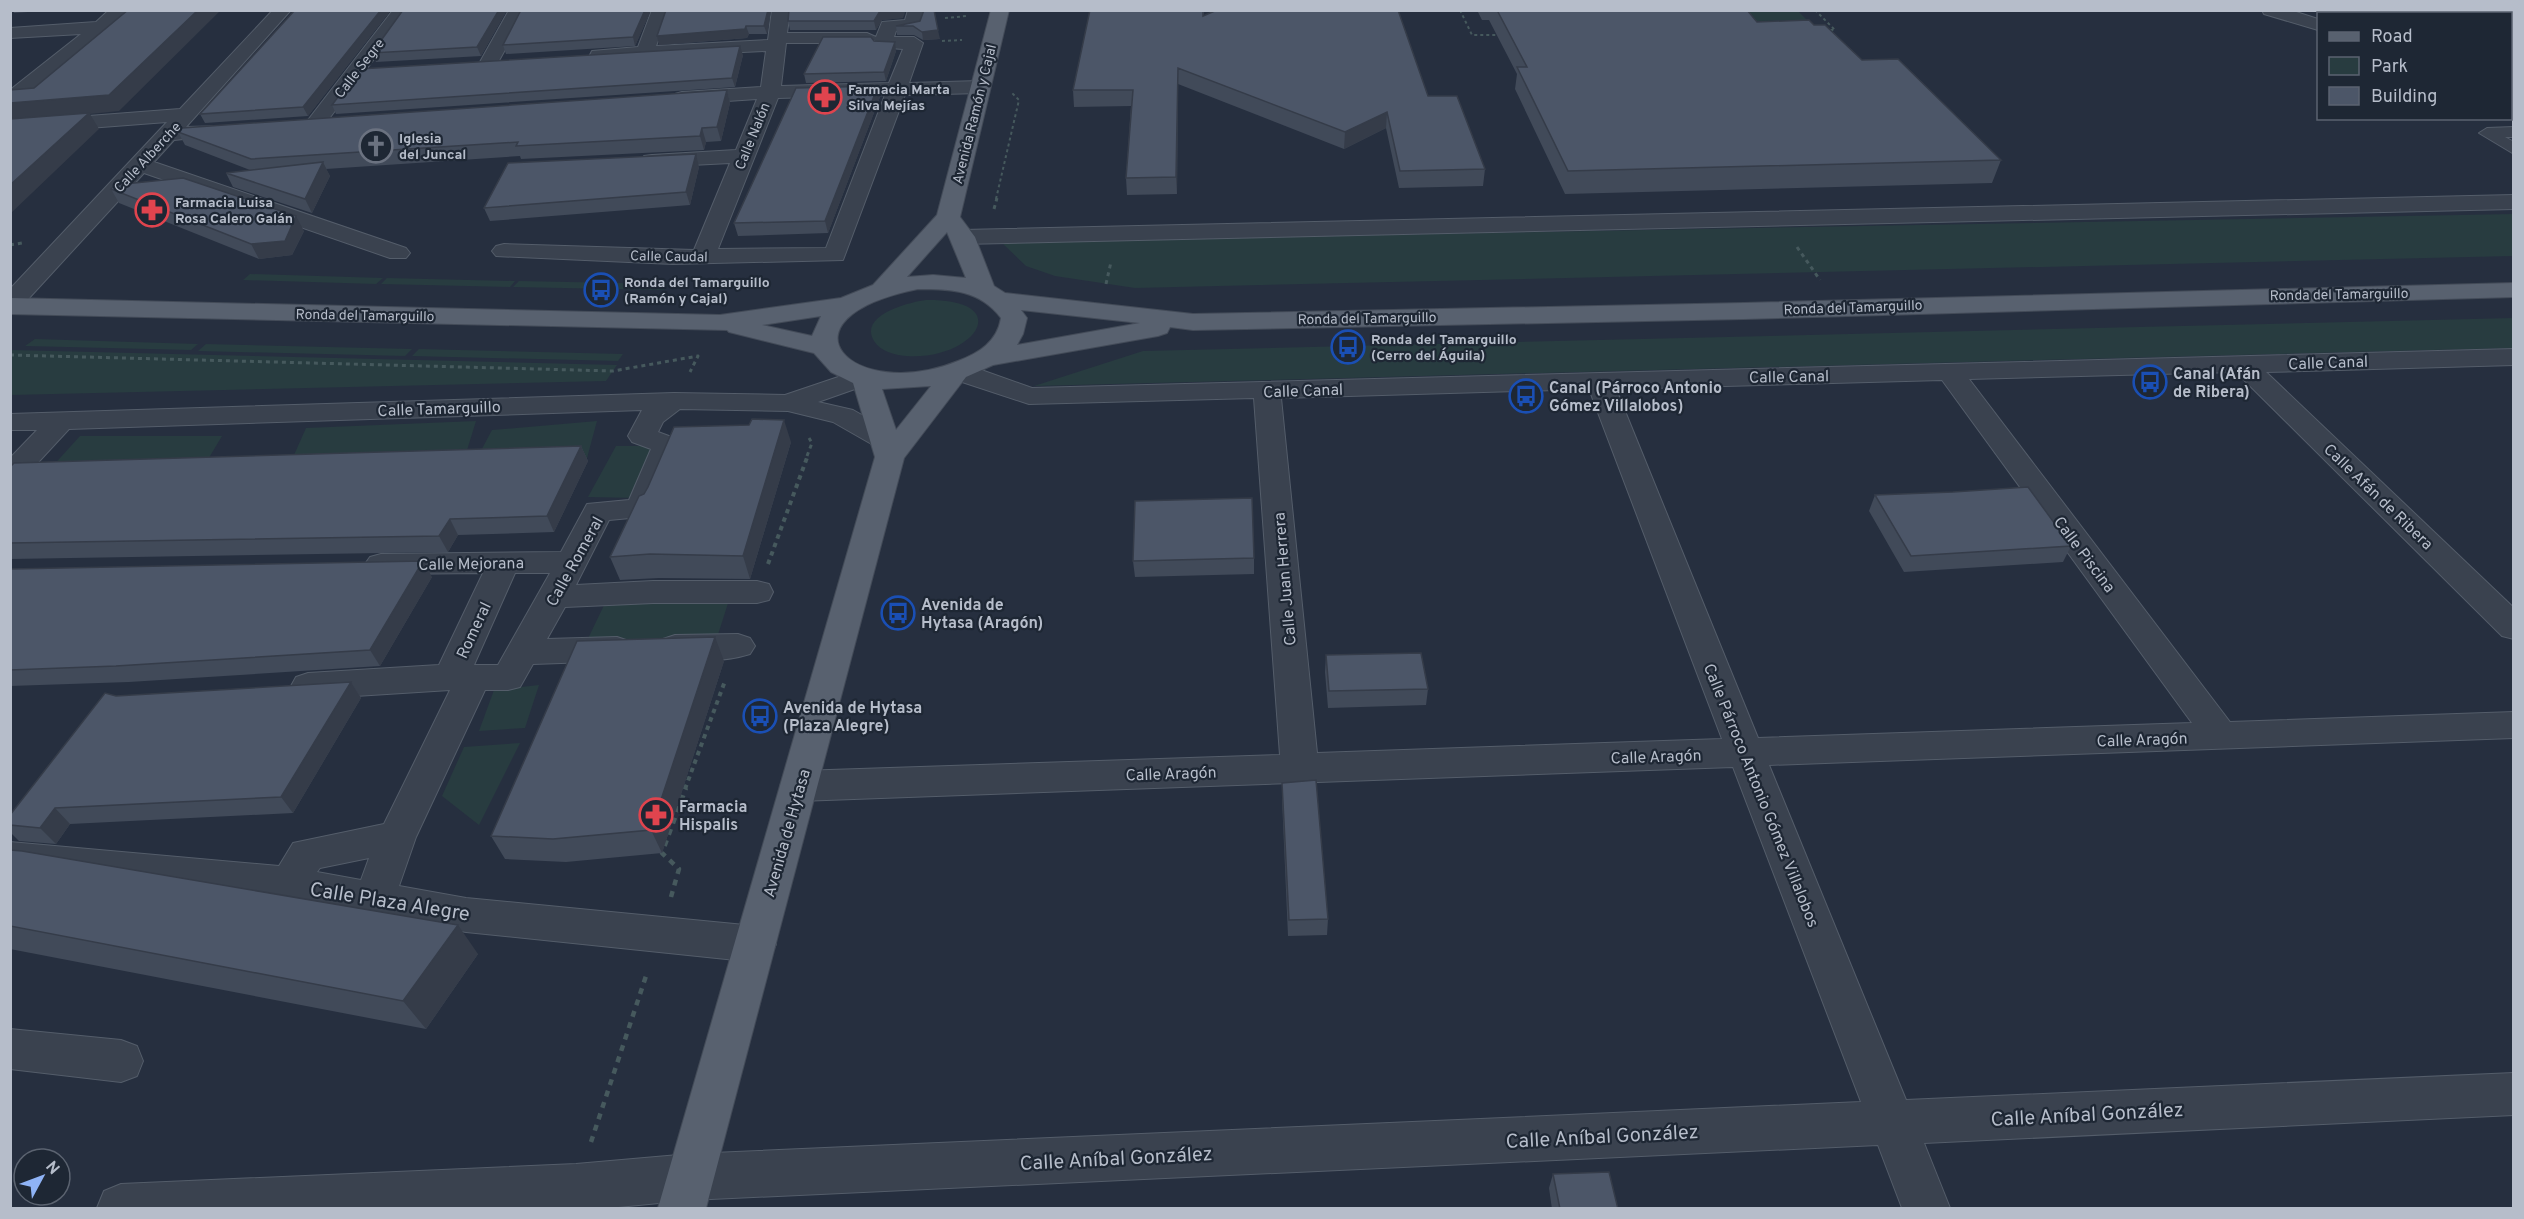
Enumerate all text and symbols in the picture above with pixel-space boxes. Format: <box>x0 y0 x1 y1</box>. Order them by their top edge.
legend <box>2317 12 2512 120</box>
text: Road <box>2371 26 2413 49</box>
street label: Calle Segre <box>332 36 389 102</box>
street label: Avenida Ramón y Cajal <box>950 43 1001 186</box>
text: Park <box>2371 56 2408 79</box>
pharmacy icon: Farmacia Marta Silva Mejías <box>807 79 843 115</box>
place label: Farmacia Marta Silva Mejías <box>848 82 950 115</box>
text: Building <box>2371 86 2437 109</box>
street label: Calle Nalón <box>732 101 775 173</box>
street label: Calle Alberche <box>111 119 185 197</box>
church icon: Iglesia del Juncal <box>358 128 394 164</box>
place label: Iglesia del Juncal <box>399 131 466 164</box>
pharmacy icon: Farmacia Luisa Rosa Calero Galán <box>134 192 170 228</box>
place label: Farmacia Luisa Rosa Calero Galán <box>175 195 293 228</box>
street label: Calle Caudal <box>630 248 708 267</box>
bus stop icon: Ronda del Tamarguillo (Ramón y Cajal) <box>583 272 619 308</box>
place label: Ronda del Tamarguillo (Ramón y Cajal) <box>624 275 770 308</box>
street label: Ronda del Tamarguillo <box>2269 286 2409 305</box>
street label: Ronda del Tamarguillo <box>1783 298 1923 319</box>
street label: Ronda del Tamarguillo <box>295 307 435 326</box>
street label: Ronda del Tamarguillo <box>1297 310 1437 329</box>
bus stop icon: Ronda del Tamarguillo (Cerro del Águila) <box>1330 329 1366 365</box>
place label: Ronda del Tamarguillo (Cerro del Águila) <box>1371 332 1517 365</box>
street label: Calle Canal <box>2288 353 2368 375</box>
bus stop icon: Canal (Afán de Ribera) <box>2132 364 2168 400</box>
place label: Canal (Afán de Ribera) <box>2173 365 2261 403</box>
street label: Calle Canal <box>1749 367 1829 389</box>
bus stop icon: Canal (Párroco Antonio Gómez Villalobos) <box>1508 378 1544 414</box>
place label: Canal (Párroco Antonio Gómez Villalobos) <box>1549 379 1722 417</box>
street label: Calle Canal <box>1263 381 1343 403</box>
street label: Calle Tamarguillo <box>377 398 501 422</box>
street label: Calle Afán de Ribera <box>2319 440 2437 555</box>
street label: Calle Juan Herrera <box>1270 511 1302 646</box>
street label: Calle Piscina <box>2048 513 2119 597</box>
street label: Calle Romeral <box>543 514 609 610</box>
street label: Calle Mejorana <box>418 554 524 576</box>
bus stop icon: Avenida de Hytasa (Aragón) <box>880 595 916 631</box>
place label: Avenida de Hytasa (Aragón) <box>921 596 1043 634</box>
street label: Romeral <box>453 599 497 662</box>
street label: Calle Párroco Antonio Gómez Villalobos <box>1698 661 1822 931</box>
bus stop icon: Avenida de Hytasa (Plaza Alegre) <box>742 698 778 734</box>
place label: Avenida de Hytasa (Plaza Alegre) <box>783 699 922 737</box>
street label: Calle Aragón <box>2096 729 2188 753</box>
street label: Calle Aragón <box>1610 746 1702 770</box>
street label: Calle Aragón <box>1125 763 1217 787</box>
street label: Avenida de Hytasa <box>760 767 816 900</box>
pharmacy icon: Farmacia Hispalis <box>638 797 674 833</box>
place label: Farmacia Hispalis <box>679 798 747 836</box>
street label: Calle Plaza Alegre <box>308 877 472 928</box>
street label: Calle Aníbal González <box>1990 1098 2184 1134</box>
street label: Calle Aníbal González <box>1505 1120 1699 1156</box>
street label: Calle Aníbal González <box>1019 1142 1213 1178</box>
north arrow <box>12 1147 72 1207</box>
text: N <box>40 1158 63 1179</box>

